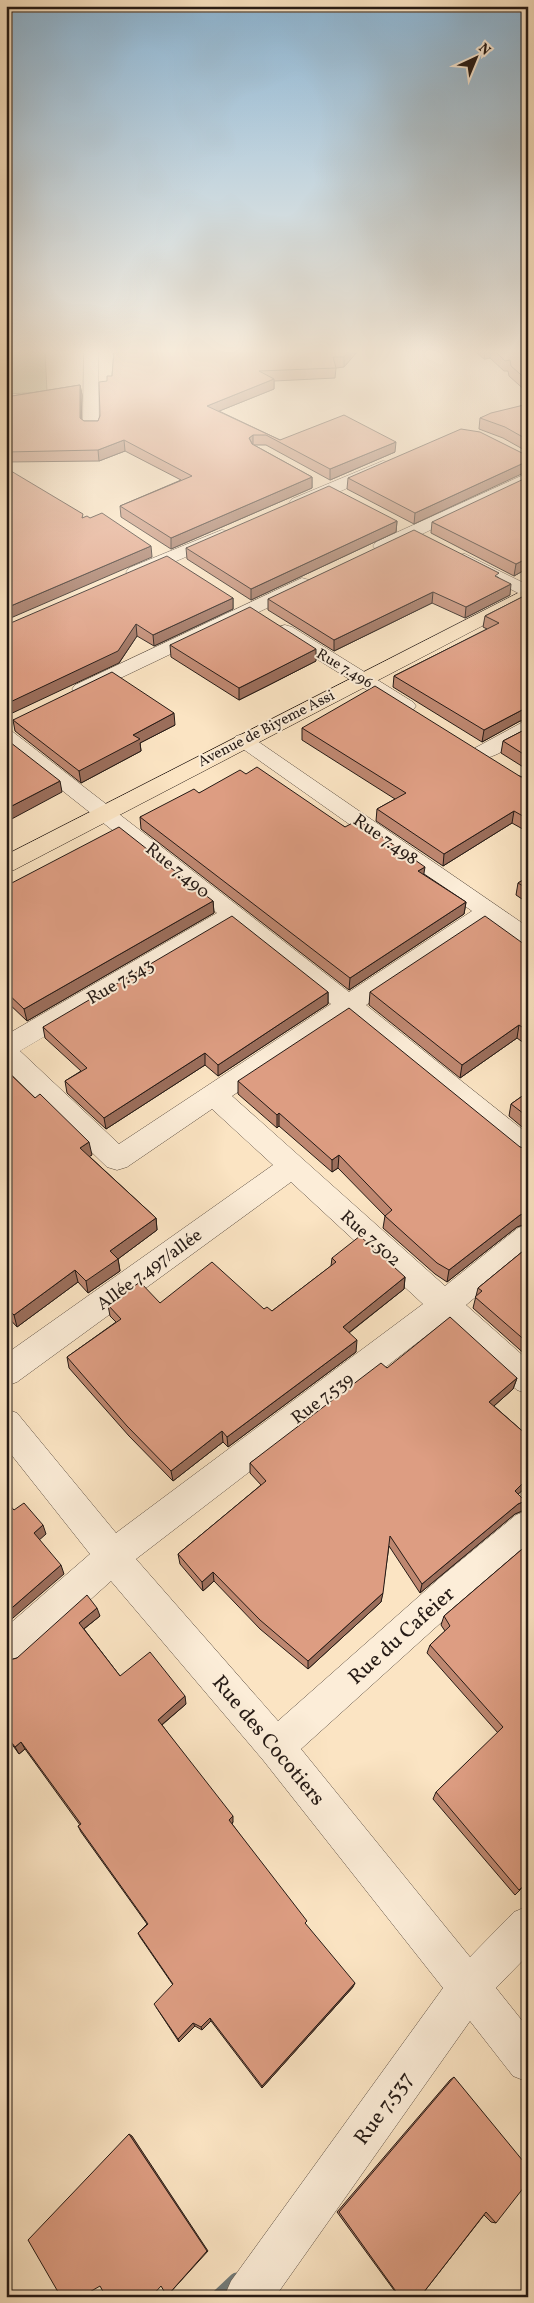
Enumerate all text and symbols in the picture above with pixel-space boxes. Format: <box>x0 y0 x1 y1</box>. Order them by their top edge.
north arrow <box>452 32 502 82</box>
text: N <box>474 39 494 60</box>
street label: Rue 7.496 <box>312 644 376 694</box>
street label: Avenue de Biyeme Assi <box>195 686 339 773</box>
street label: Rue 7.498 <box>347 809 423 872</box>
street label: Rue 7.490 <box>139 837 215 905</box>
street label: Rue 7.543 <box>83 953 159 1011</box>
street label: Rue 7.502 <box>334 1205 406 1273</box>
street label: Allée 7.497/allée <box>92 1223 208 1317</box>
street label: Rue 7.539 <box>287 1367 359 1431</box>
street label: Rue du Cafeier <box>342 1580 462 1692</box>
street label: Rue des Cocotiers <box>205 1670 331 1812</box>
street label: Rue 7.537 <box>348 2066 421 2151</box>

